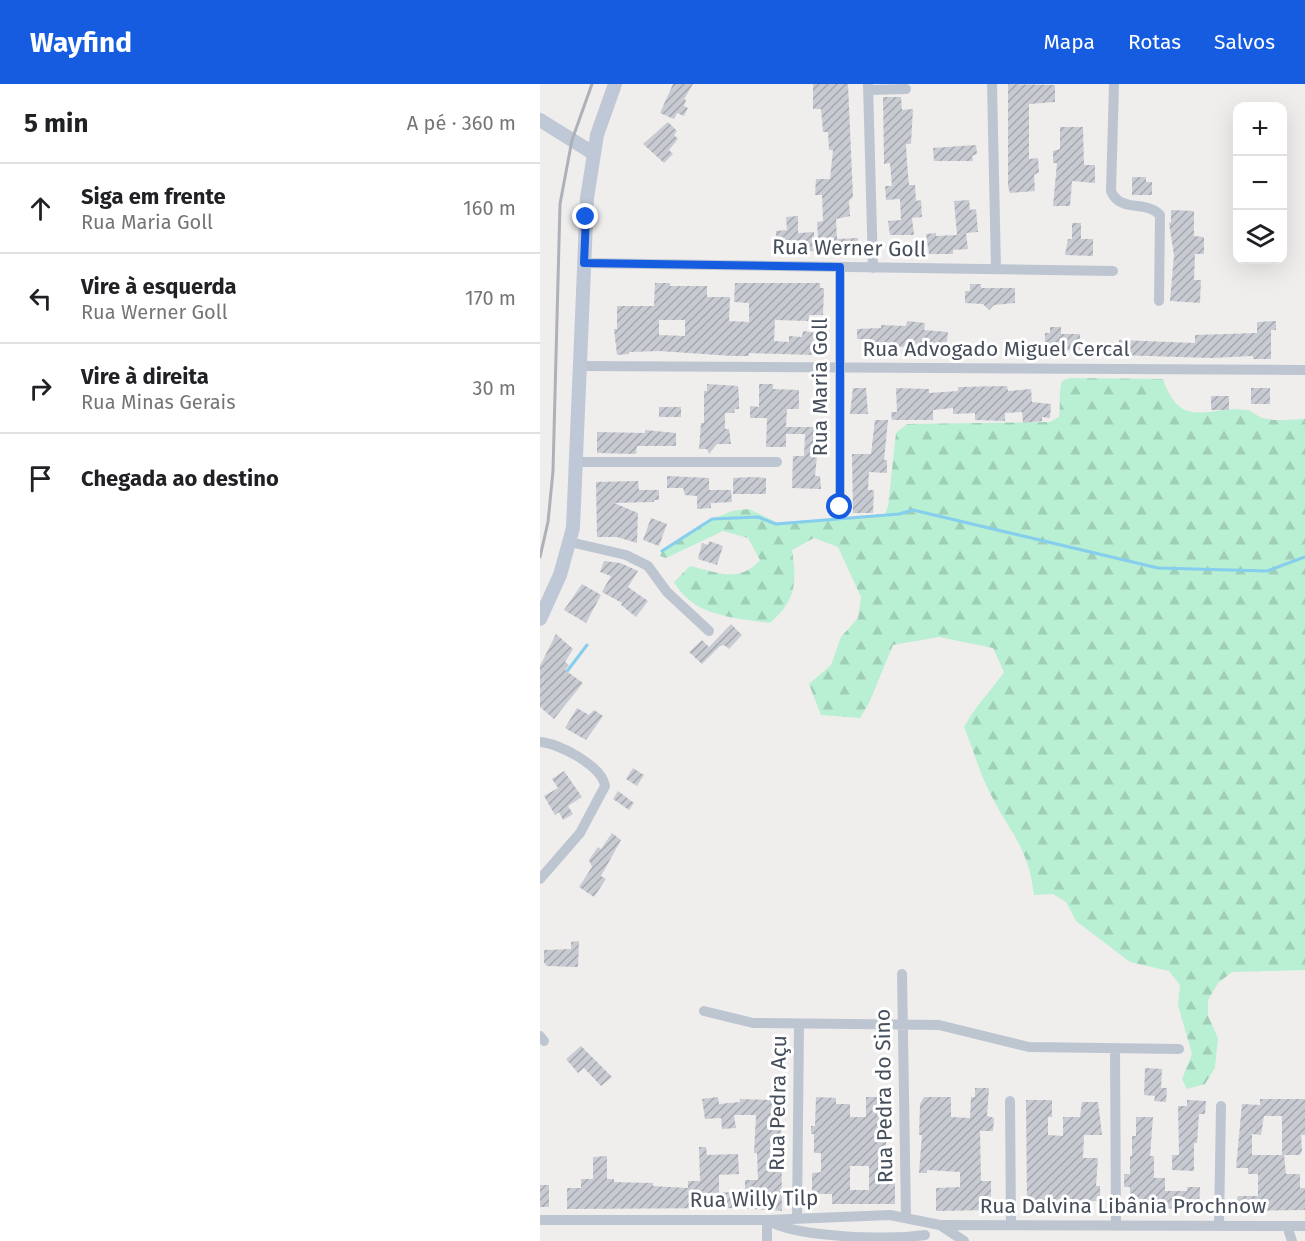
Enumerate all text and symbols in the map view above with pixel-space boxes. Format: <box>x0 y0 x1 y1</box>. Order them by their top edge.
text: Wayfind <box>30 26 132 59</box>
text: Mapa <box>1044 29 1095 55</box>
text: Rotas <box>1128 29 1181 55</box>
text: Salvos <box>1214 29 1275 55</box>
map controls <box>1233 102 1287 264</box>
button: + <box>1233 102 1287 156</box>
text: 5 min <box>24 108 88 139</box>
text: A pé · 360 m <box>407 111 516 135</box>
button: − <box>1233 156 1287 210</box>
text: Siga em frente <box>81 183 226 210</box>
icon: ahead <box>24 192 57 225</box>
text: 160 m <box>463 196 516 220</box>
route end <box>572 203 598 229</box>
text: Rua Maria Goll <box>81 210 213 234</box>
button: layers <box>1233 210 1287 264</box>
street label: Rua Werner Goll <box>772 234 926 262</box>
text: Vire à esquerda <box>81 273 237 300</box>
icon: left <box>24 282 57 315</box>
text: 170 m <box>465 286 516 310</box>
text: Rua Werner Goll <box>81 300 228 324</box>
street label: Rua Maria Goll <box>807 318 833 456</box>
street label: Rua Advogado Miguel Cercal <box>862 336 1130 362</box>
text: Vire à direita <box>81 363 209 390</box>
icon: right <box>24 372 57 405</box>
text: 30 m <box>472 376 516 400</box>
text: Rua Minas Gerais <box>81 390 236 414</box>
icon: arrive <box>24 462 57 495</box>
text: Chegada ao destino <box>81 465 279 492</box>
route start <box>826 493 852 519</box>
street label: Rua Pedra do Sino <box>869 1009 899 1183</box>
street label: Rua Pedra Açu <box>764 1035 792 1171</box>
street label: Rua Willy Tilp <box>689 1185 819 1213</box>
street label: Rua Dalvina Libânia Prochnow <box>980 1193 1266 1219</box>

